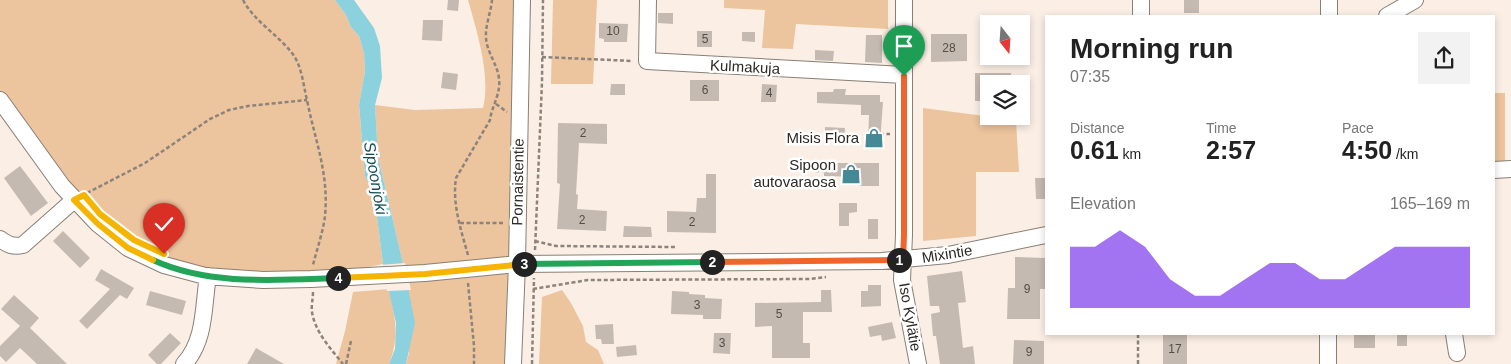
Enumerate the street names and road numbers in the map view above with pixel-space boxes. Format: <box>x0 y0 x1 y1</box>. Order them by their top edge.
street label: Kulmakuja <box>710 56 781 77</box>
street label: Pornaistentie <box>508 138 527 226</box>
street label: Mixintie <box>920 241 973 266</box>
street label: Iso Kylätie <box>896 281 925 352</box>

